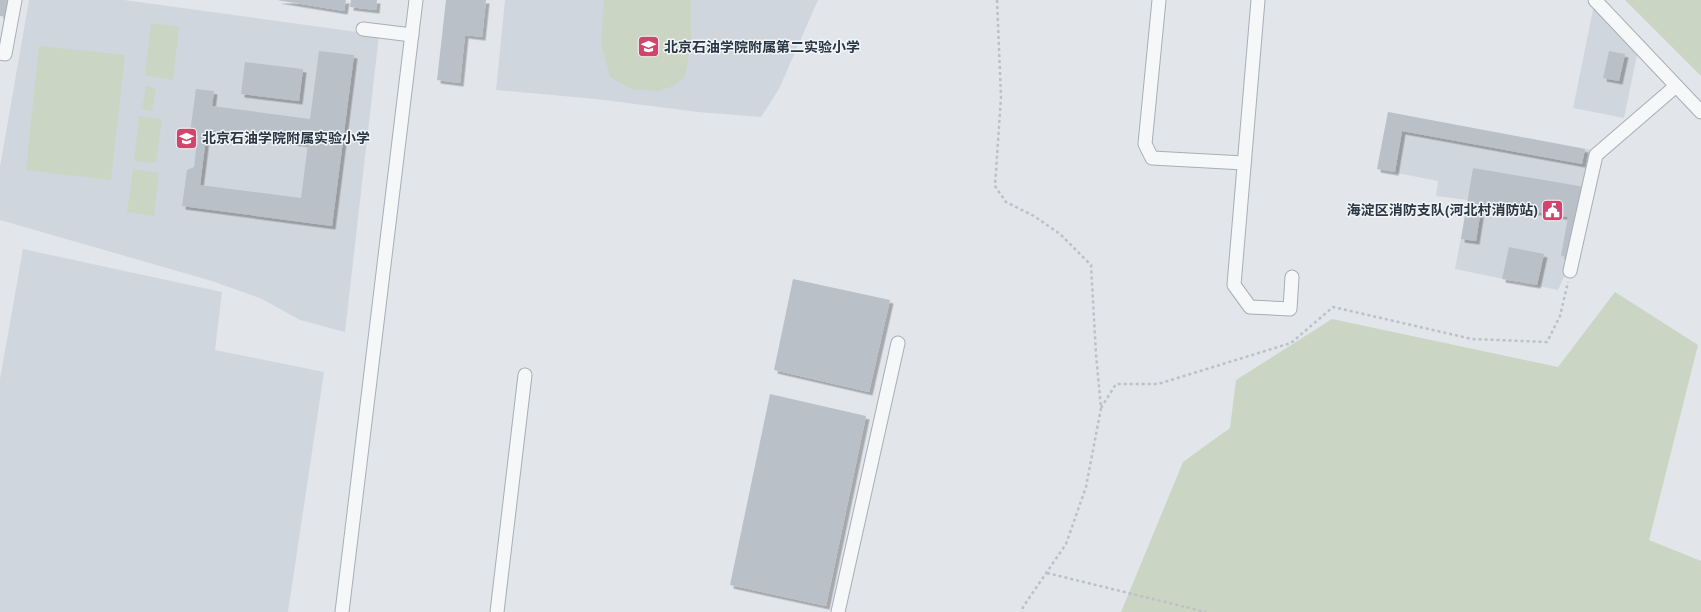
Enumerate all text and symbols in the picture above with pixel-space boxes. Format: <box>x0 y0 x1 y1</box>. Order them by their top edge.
school or university icon: 北京石油学院附属第二实验小学 <box>636 34 662 60</box>
place label: 北京石油学院附属第二实验小学 <box>664 38 860 56</box>
school or university icon: 北京石油学院附属实验小学 <box>173 125 199 151</box>
place label: 北京石油学院附属实验小学 <box>202 129 370 147</box>
public building icon: 海淀区消防支队(河北村消防站) <box>1540 197 1566 223</box>
place label: 海淀区消防支队(河北村消防站) <box>1347 201 1538 219</box>

